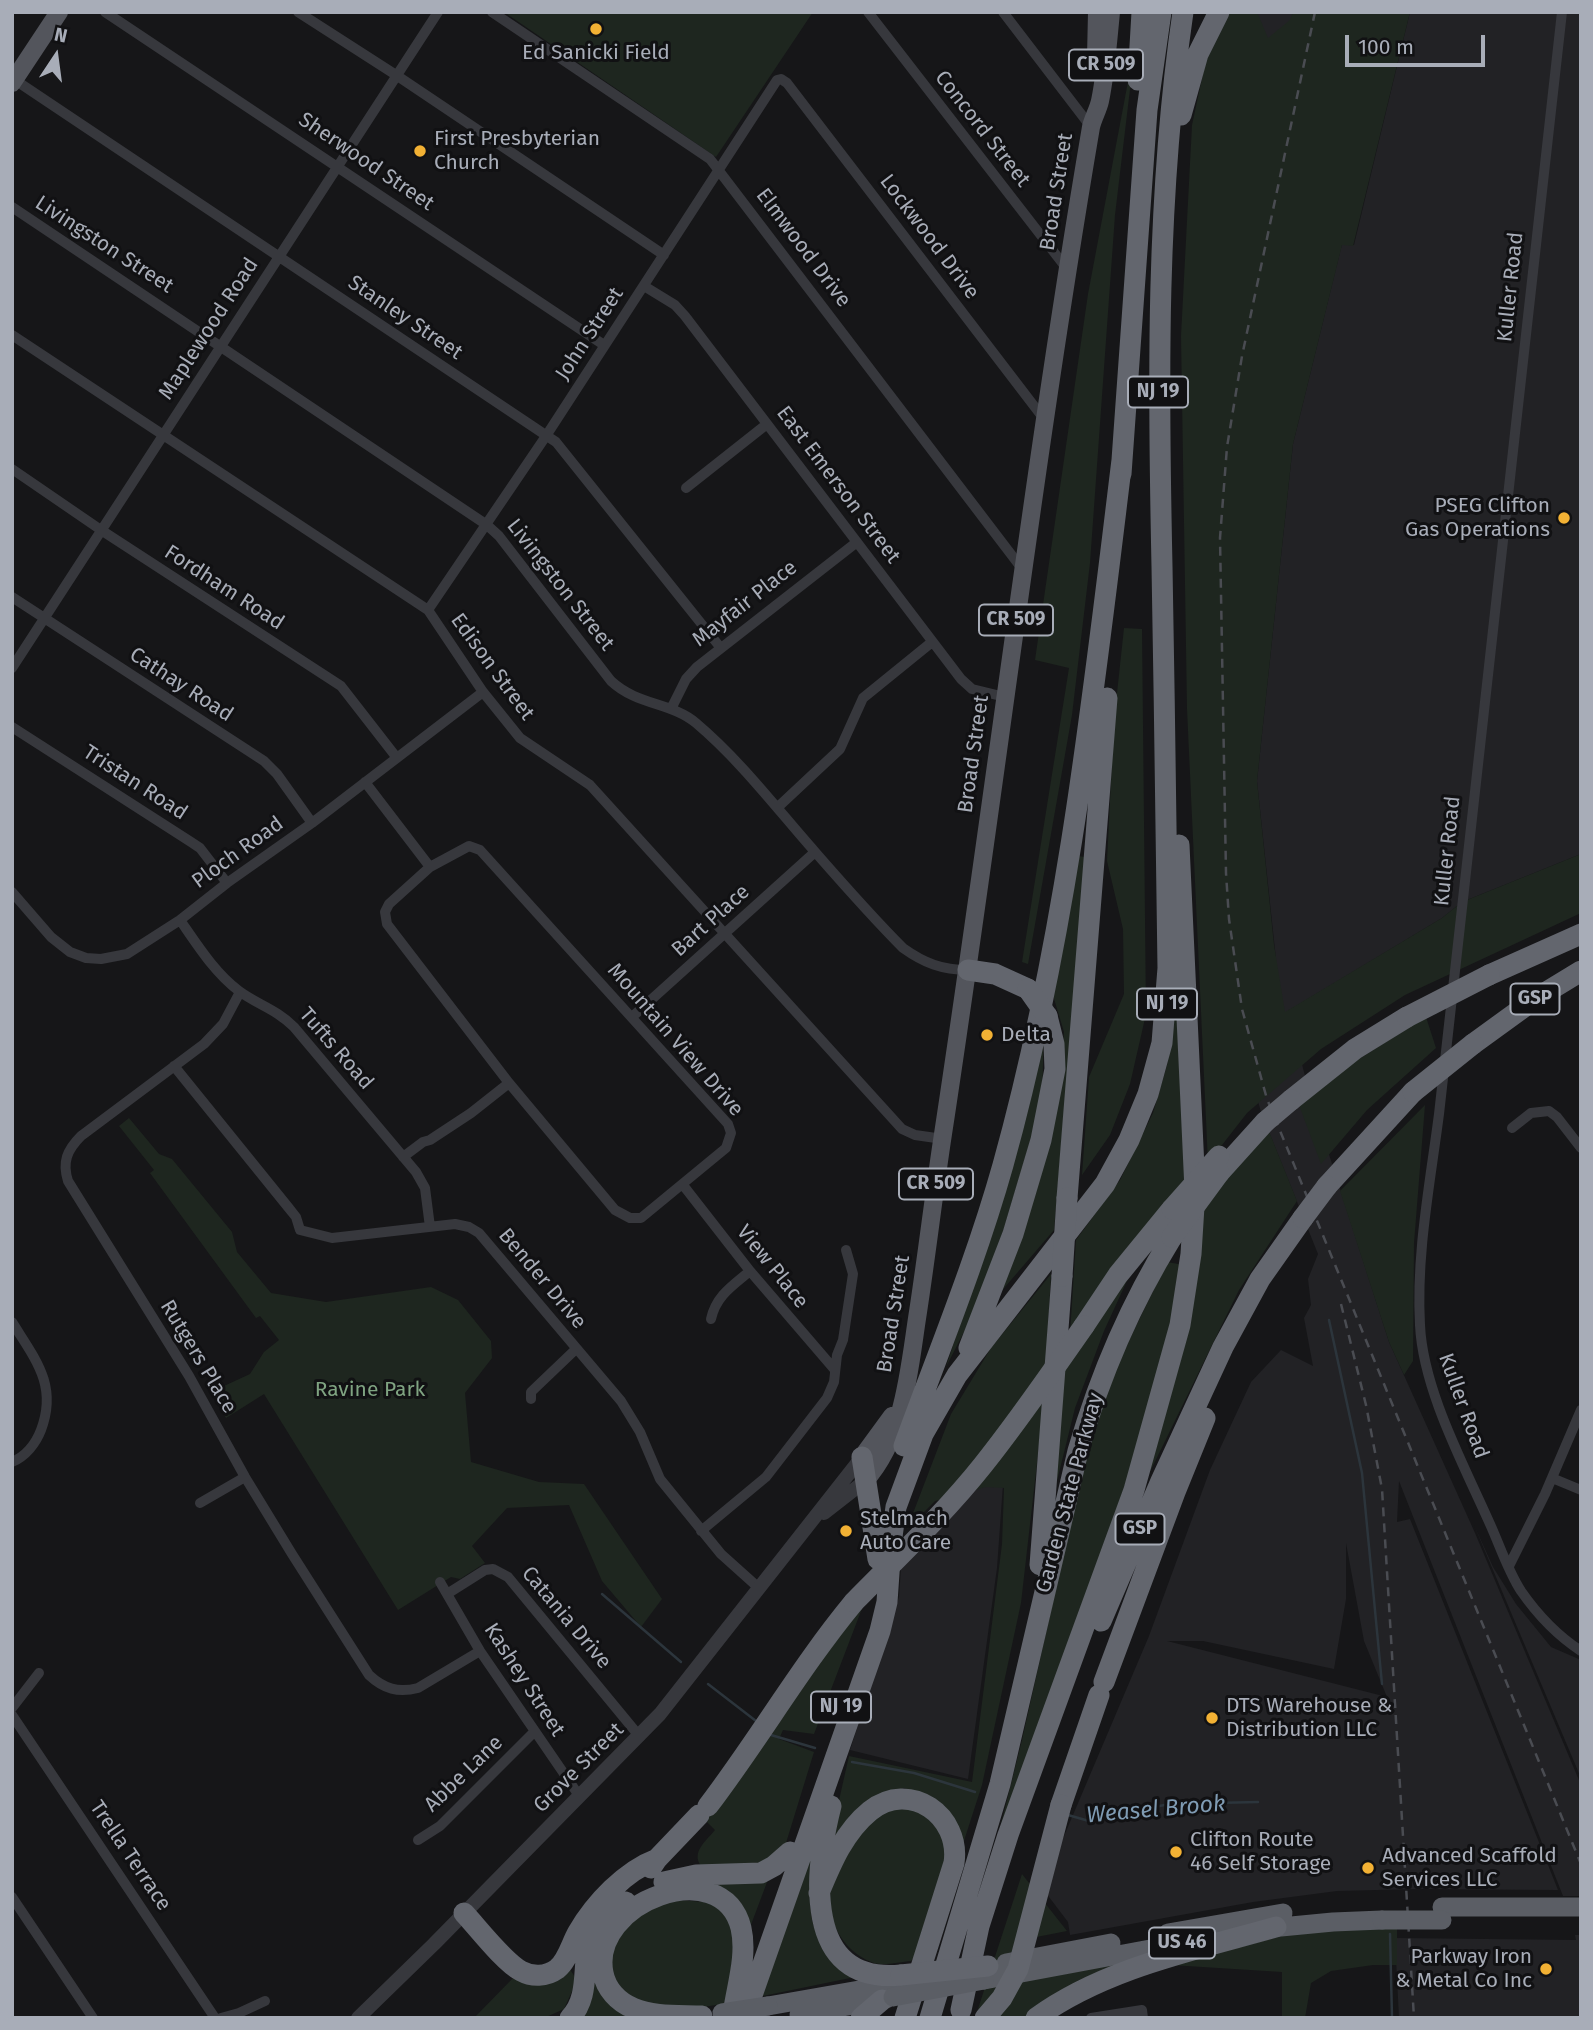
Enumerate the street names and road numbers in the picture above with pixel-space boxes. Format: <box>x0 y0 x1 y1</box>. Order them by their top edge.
road number: CR 509 <box>1069 50 1143 80</box>
street label: Concord Street <box>929 66 1035 192</box>
street label: Sherwood Street <box>293 107 439 217</box>
street label: Broad Street <box>1035 131 1079 253</box>
street label: Lockwood Drive <box>874 170 984 304</box>
street label: Elmwood Drive <box>750 184 856 312</box>
street label: Livingston Street <box>30 191 178 299</box>
street label: Kuller Road <box>1493 231 1529 343</box>
street label: Maplewood Road <box>154 253 264 405</box>
street label: Stanley Street <box>343 270 467 366</box>
street label: John Street <box>551 283 629 385</box>
road number: NJ 19 <box>1128 376 1188 408</box>
street label: East Emerson Street <box>771 401 905 569</box>
street label: Livingston Street <box>501 514 619 656</box>
street label: Fordham Road <box>159 540 289 636</box>
street label: Mayfair Place <box>688 555 802 653</box>
road number: CR 509 <box>979 604 1053 636</box>
street label: Edison Street <box>445 609 539 725</box>
street label: Cathay Road <box>125 642 237 728</box>
street label: Broad Street <box>953 693 995 815</box>
street label: Tristan Road <box>78 740 192 826</box>
street label: Kuller Road <box>1430 795 1466 907</box>
street label: Ploch Road <box>187 811 289 895</box>
street label: Bart Place <box>667 880 755 962</box>
street label: Mountain View Drive <box>602 958 748 1122</box>
road number: GSP <box>1510 984 1560 1015</box>
road number: NJ 19 <box>1137 988 1197 1020</box>
street label: Tufts Road <box>293 1003 379 1095</box>
road number: CR 509 <box>899 1168 973 1200</box>
street label: View Place <box>731 1220 813 1314</box>
street label: Bender Drive <box>493 1224 591 1334</box>
street label: Broad Street <box>872 1253 916 1375</box>
street label: Rutgers Place <box>154 1296 242 1418</box>
street label: Kuller Road <box>1432 1350 1494 1462</box>
street label: Garden State Parkway <box>1031 1390 1109 1596</box>
road number: GSP <box>1116 1513 1164 1544</box>
street label: Catania Drive <box>516 1562 616 1674</box>
street label: Kashey Street <box>478 1619 570 1741</box>
road number: NJ 19 <box>811 1692 871 1722</box>
street label: Grove Street <box>529 1718 629 1818</box>
street label: Abbe Lane <box>419 1730 509 1818</box>
street label: Trella Terrace <box>84 1796 176 1916</box>
road number: US 46 <box>1149 1927 1215 1958</box>

